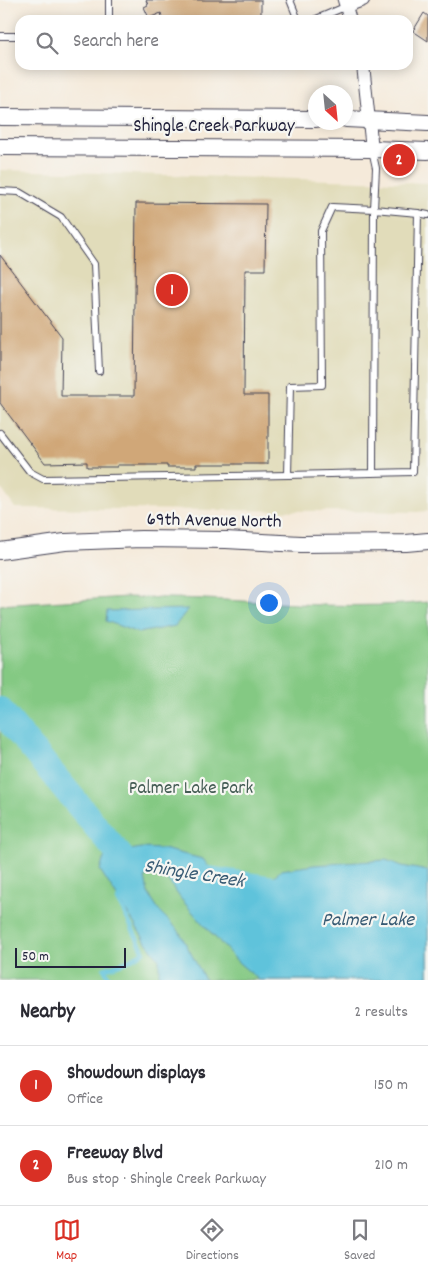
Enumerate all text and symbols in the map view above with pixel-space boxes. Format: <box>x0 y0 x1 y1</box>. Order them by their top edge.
search box <box>15 15 413 70</box>
icon: search <box>33 29 61 57</box>
text: Search here <box>73 29 159 56</box>
north arrow <box>308 85 353 130</box>
street label: Shingle Creek Parkway <box>133 114 295 141</box>
pin: 2 <box>383 141 415 179</box>
pin: 1 <box>156 271 188 309</box>
street label: 69th Avenue North <box>146 507 282 537</box>
your location <box>256 590 282 616</box>
park label: Palmer Lake Park <box>129 776 253 803</box>
water label: Shingle Creek <box>142 853 248 897</box>
water label: Palmer Lake <box>322 907 415 935</box>
scale bar <box>15 945 126 968</box>
text: 50 m <box>22 947 49 967</box>
text: Nearby <box>20 998 75 1028</box>
text: 2 results <box>354 1001 408 1024</box>
text: Showdown displays <box>67 1061 206 1088</box>
text: 1 <box>34 1074 38 1097</box>
text: 150 m <box>374 1074 408 1097</box>
text: Office <box>67 1088 103 1111</box>
text: Freeway Blvd <box>67 1141 163 1168</box>
text: 2 <box>33 1154 40 1177</box>
text: 210 m <box>374 1154 408 1177</box>
text: Bus stop · Shingle Creek Parkway <box>67 1168 266 1191</box>
tab: Map <box>53 1216 81 1266</box>
tab: Directions <box>186 1216 239 1266</box>
tab: Saved <box>344 1216 375 1266</box>

